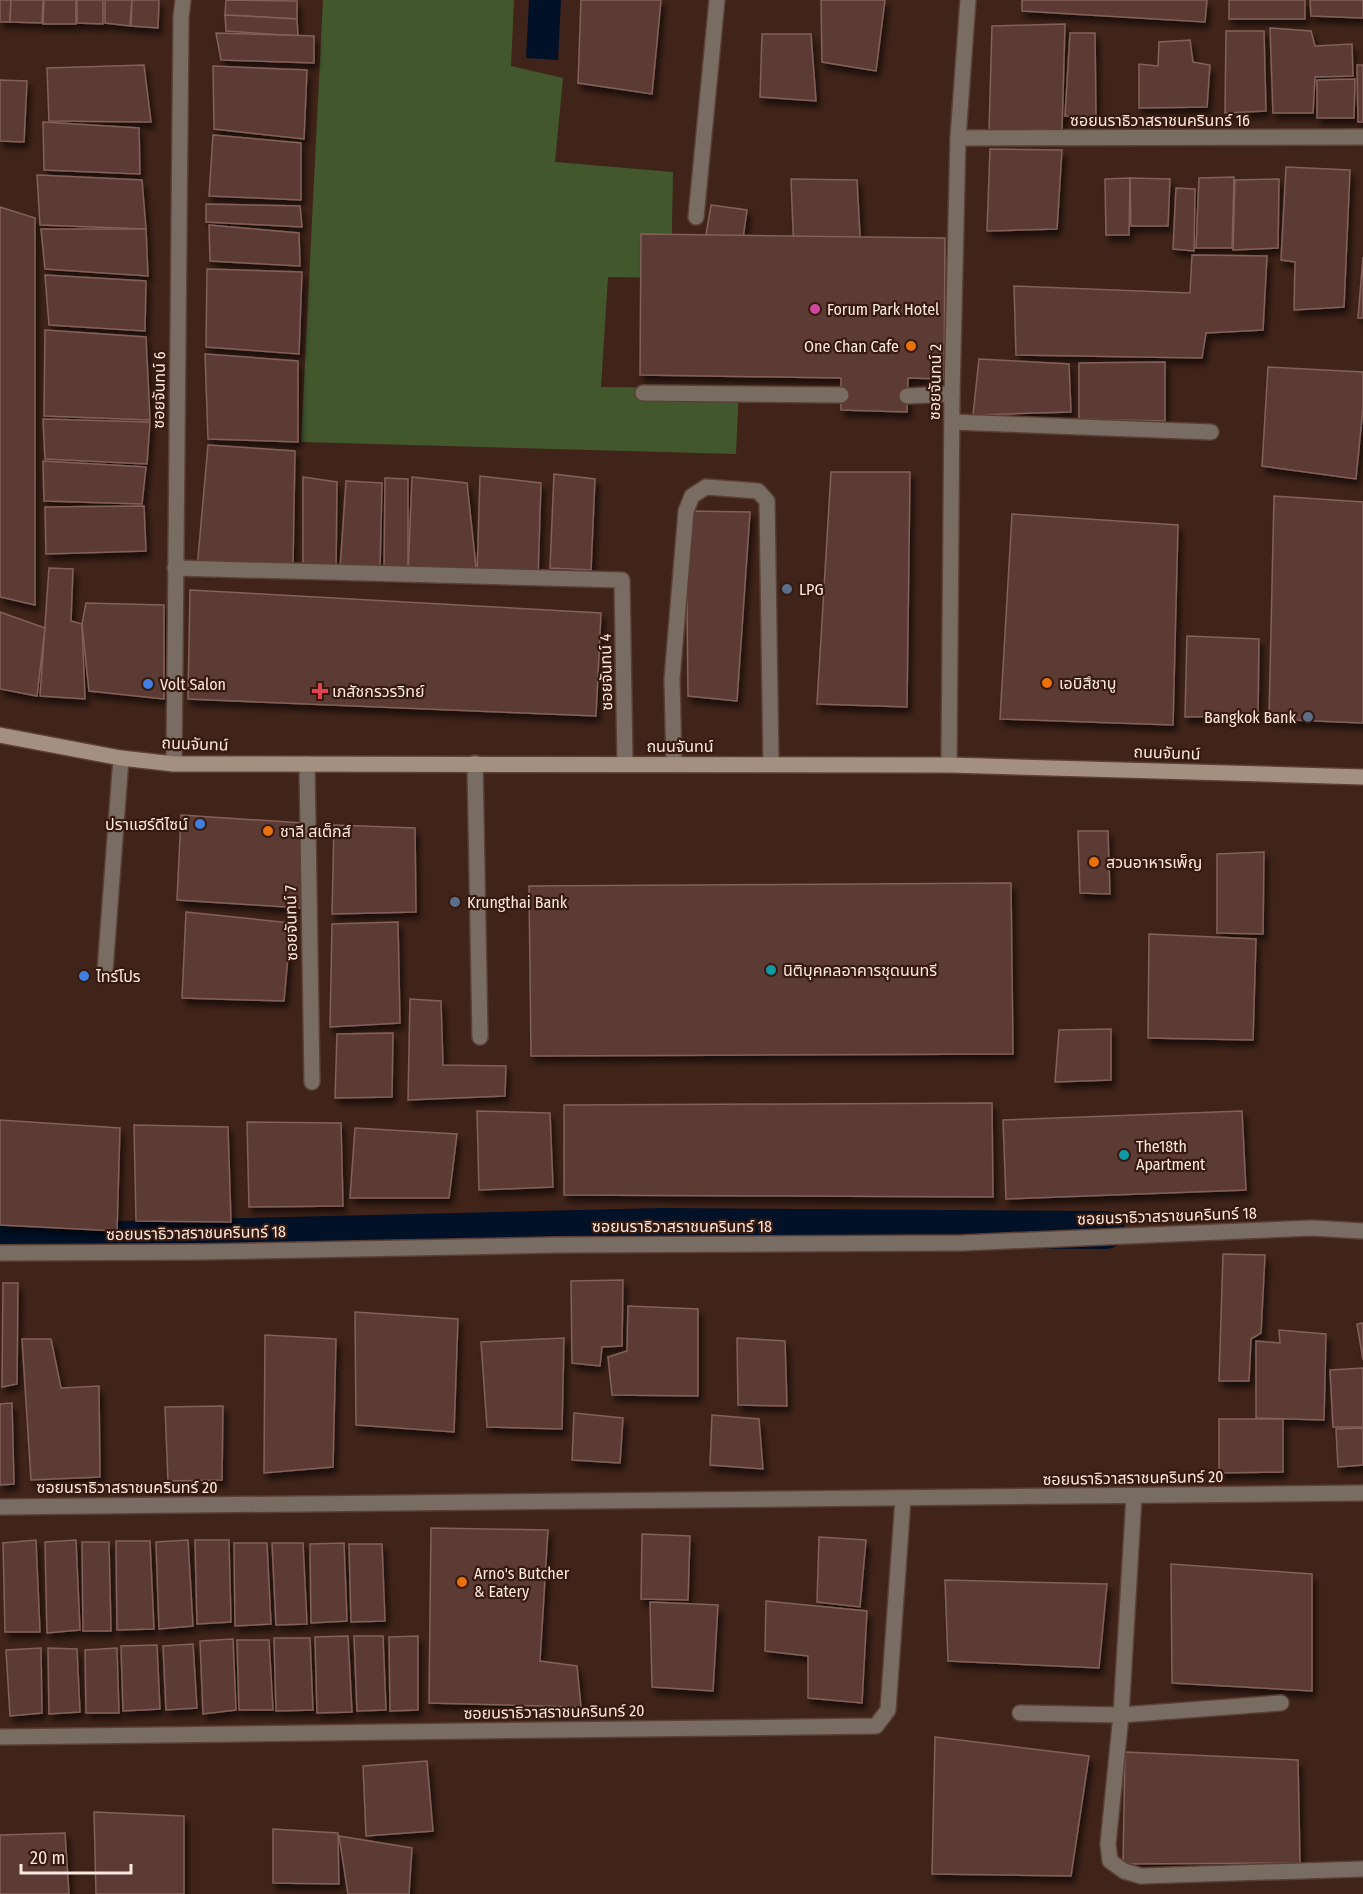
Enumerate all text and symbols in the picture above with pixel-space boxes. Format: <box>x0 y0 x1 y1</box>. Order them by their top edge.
street label: ซอยนราธิวาสราชนครินทร์ 16 <box>1070 111 1250 130</box>
place label: Forum Park Hotel <box>827 300 939 319</box>
marker: Forum Park Hotel <box>808 302 822 316</box>
place label: One Chan Cafe <box>804 337 899 356</box>
marker: One Chan Cafe <box>904 339 918 353</box>
street label: ซอยจันทน์ 2 <box>925 344 945 420</box>
street label: ซอยจันทน์ 6 <box>149 351 169 429</box>
place label: LPG <box>799 580 824 599</box>
marker: LPG <box>780 582 794 596</box>
street label: ซอยจันทน์ 4 <box>596 633 616 711</box>
place label: เอบิสึชาบู <box>1059 674 1117 693</box>
place label: Volt Salon <box>160 675 226 694</box>
marker: เอบิสึชาบู <box>1040 676 1054 690</box>
marker: Volt Salon <box>141 677 155 691</box>
place label: เภสัชกรวรวิทย์ <box>332 682 425 701</box>
marker: เภสัชกรวรวิทย์ <box>313 684 327 698</box>
place label: Bangkok Bank <box>1204 708 1297 727</box>
marker: Bangkok Bank <box>1301 710 1315 724</box>
street label: ถนนจันทน์ <box>161 733 229 755</box>
street label: ถนนจันทน์ <box>646 737 714 756</box>
street label: ถนนจันทน์ <box>1133 742 1201 764</box>
place label: ปราแฮร์ดีไซน์ <box>105 815 188 834</box>
marker: ปราแฮร์ดีไซน์ <box>193 817 207 831</box>
place label: ชาลี สเต็กส์ <box>280 822 351 841</box>
marker: ชาลี สเต็กส์ <box>261 824 275 838</box>
place label: สวนอาหารเพ็ญ <box>1106 853 1202 872</box>
marker: สวนอาหารเพ็ญ <box>1087 855 1101 869</box>
street label: ซอยจันทน์ 7 <box>281 884 301 961</box>
place label: Krungthai Bank <box>467 893 568 912</box>
marker: Krungthai Bank <box>448 895 462 909</box>
place label: นิติบุคคลอาคารชุดนนทรี <box>783 961 937 980</box>
marker: นิติบุคคลอาคารชุดนนทรี <box>764 963 778 977</box>
place label: ไทร์โปร <box>95 967 141 986</box>
marker: ไทร์โปร <box>77 969 91 983</box>
place label: The18th Apartment <box>1136 1137 1206 1174</box>
marker: The18th Apartment <box>1117 1148 1131 1162</box>
street label: ซอยนราธิวาสราชนครินทร์ 18 <box>1077 1203 1257 1229</box>
street label: ซอยนราธิวาสราชนครินทร์ 18 <box>592 1217 772 1236</box>
street label: ซอยนราธิวาสราชนครินทร์ 18 <box>106 1222 286 1244</box>
street label: ซอยนราธิวาสราชนครินทร์ 20 <box>1042 1467 1224 1489</box>
street label: ซอยนราธิวาสราชนครินทร์ 20 <box>37 1478 217 1497</box>
place label: Arno's Butcher & Eatery <box>474 1564 570 1601</box>
marker: Arno's Butcher & Eatery <box>455 1575 469 1589</box>
street label: ซอยนราธิวาสราชนครินทร์ 20 <box>463 1701 645 1723</box>
scale bar <box>21 1837 130 1875</box>
text: 20 m <box>30 1847 65 1869</box>

